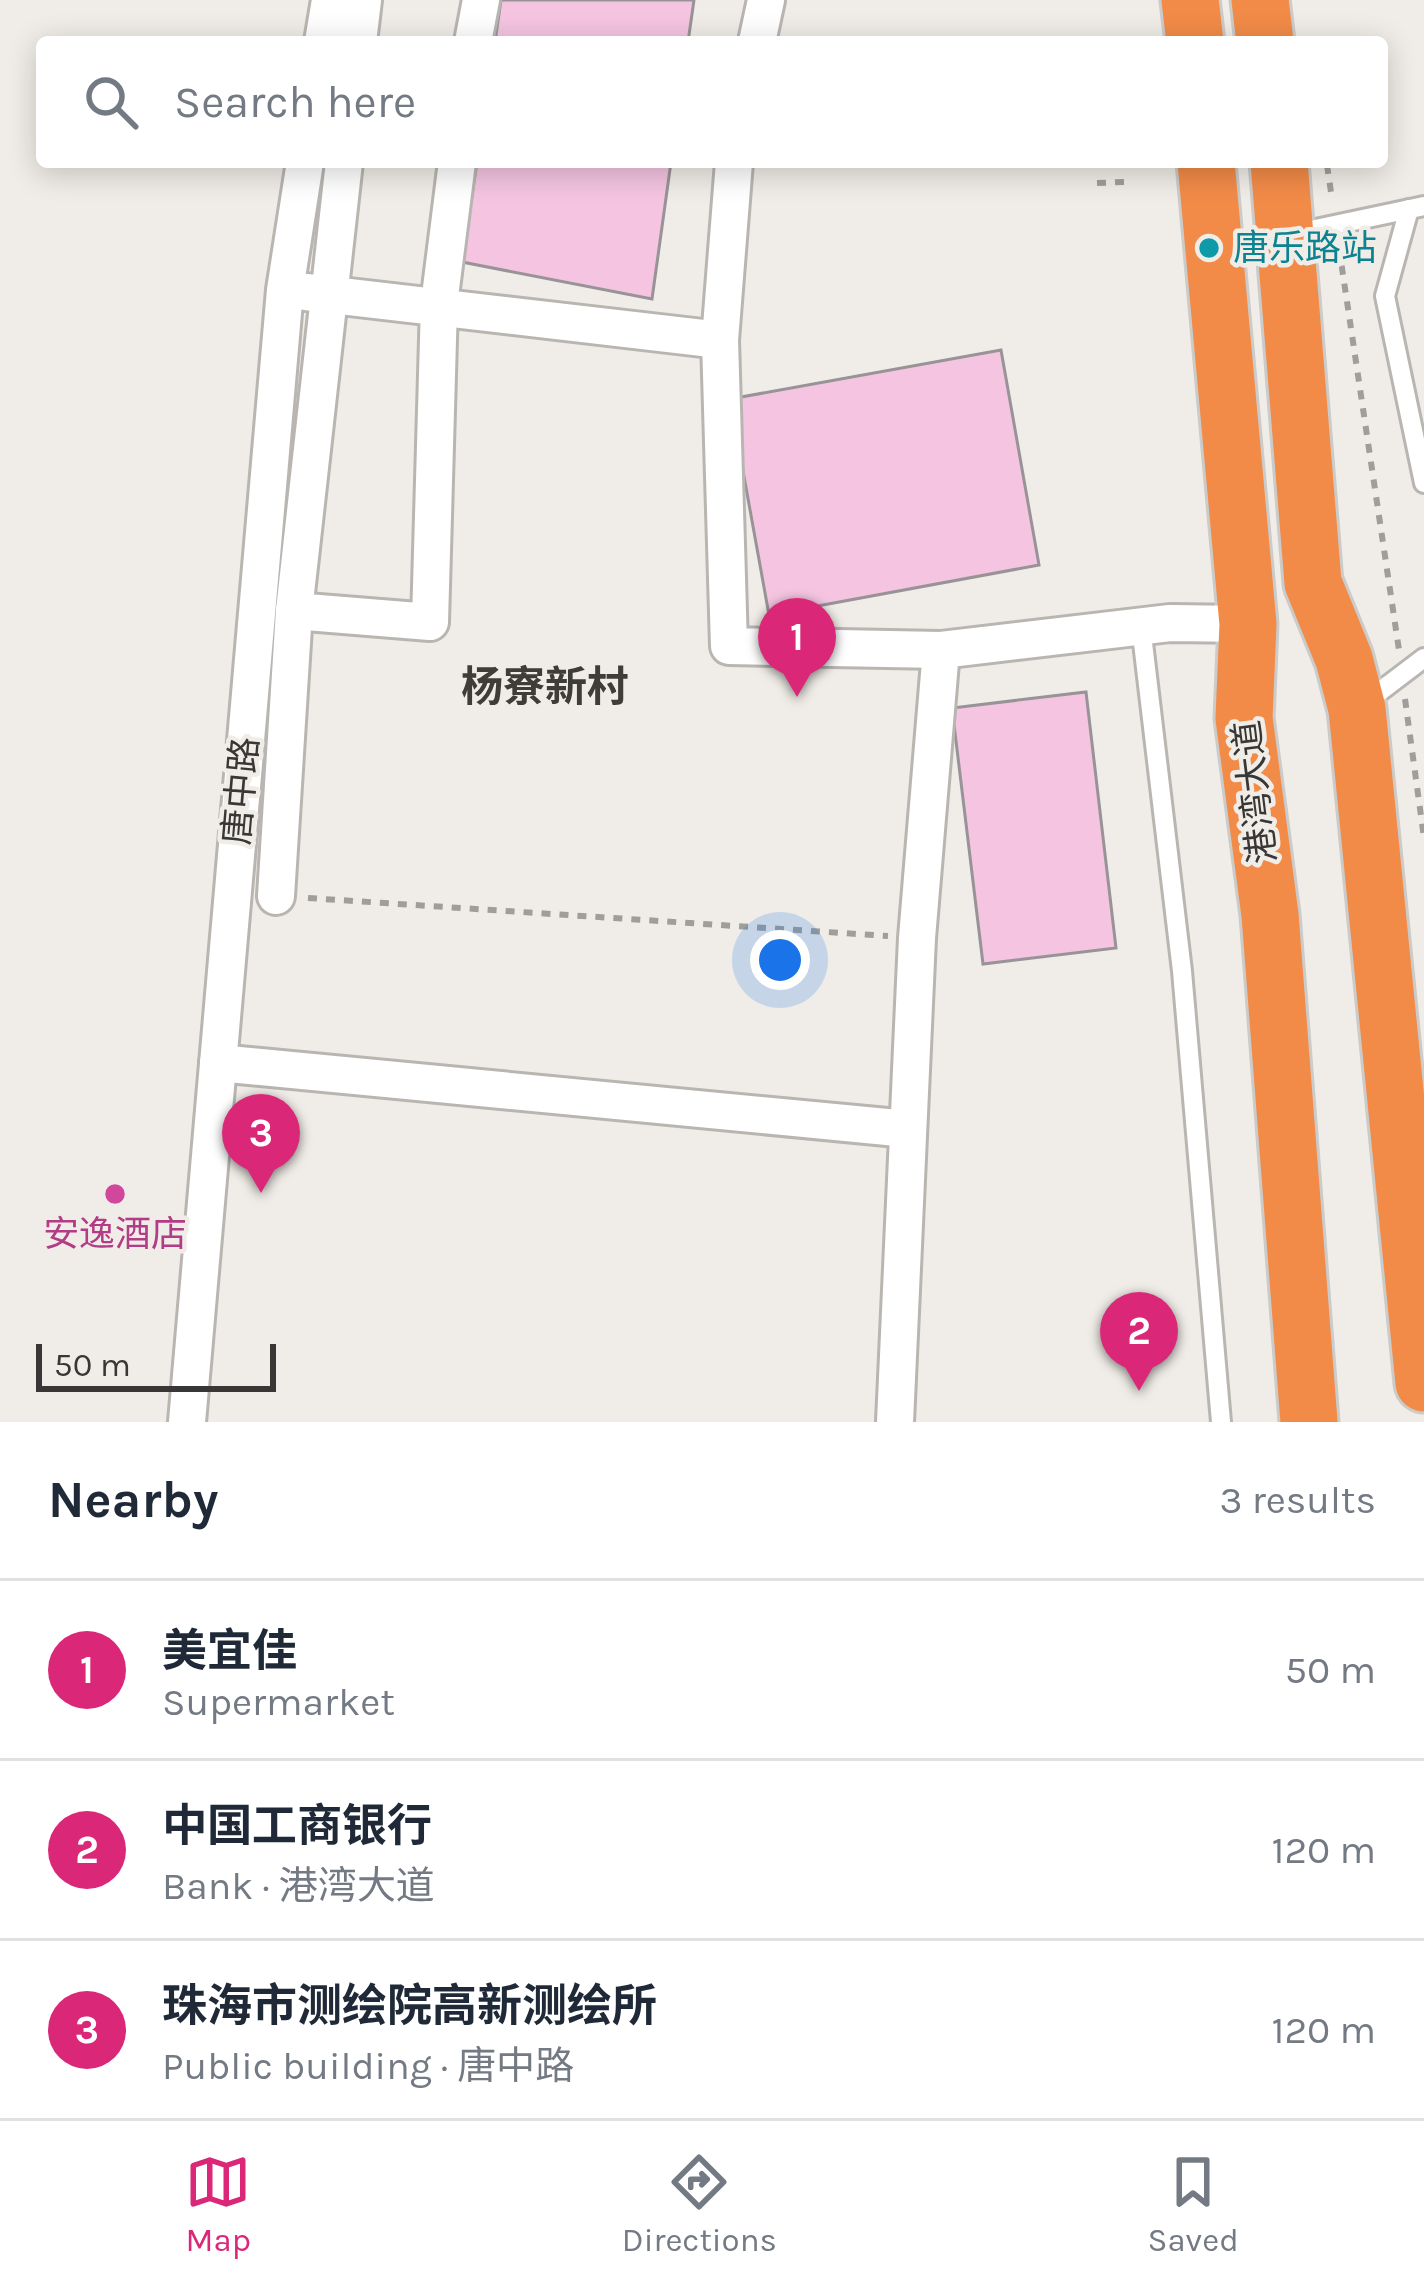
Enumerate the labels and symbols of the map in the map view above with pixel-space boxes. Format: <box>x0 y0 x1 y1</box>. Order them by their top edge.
place label: 唐乐路站 <box>1233 227 1377 269</box>
marker: 唐乐路站 <box>1196 235 1222 261</box>
pin: 1 <box>758 598 836 697</box>
district label: 杨寮新村 <box>461 662 629 712</box>
street label: 港湾大道 <box>1225 718 1285 866</box>
street label: 唐中路 <box>215 735 267 847</box>
your location <box>750 930 810 990</box>
pin: 3 <box>222 1094 300 1193</box>
marker: 安逸酒店 <box>102 1181 128 1207</box>
place label: 安逸酒店 <box>43 1213 187 1255</box>
pin: 2 <box>1100 1292 1178 1391</box>
scale bar <box>36 1338 276 1391</box>

